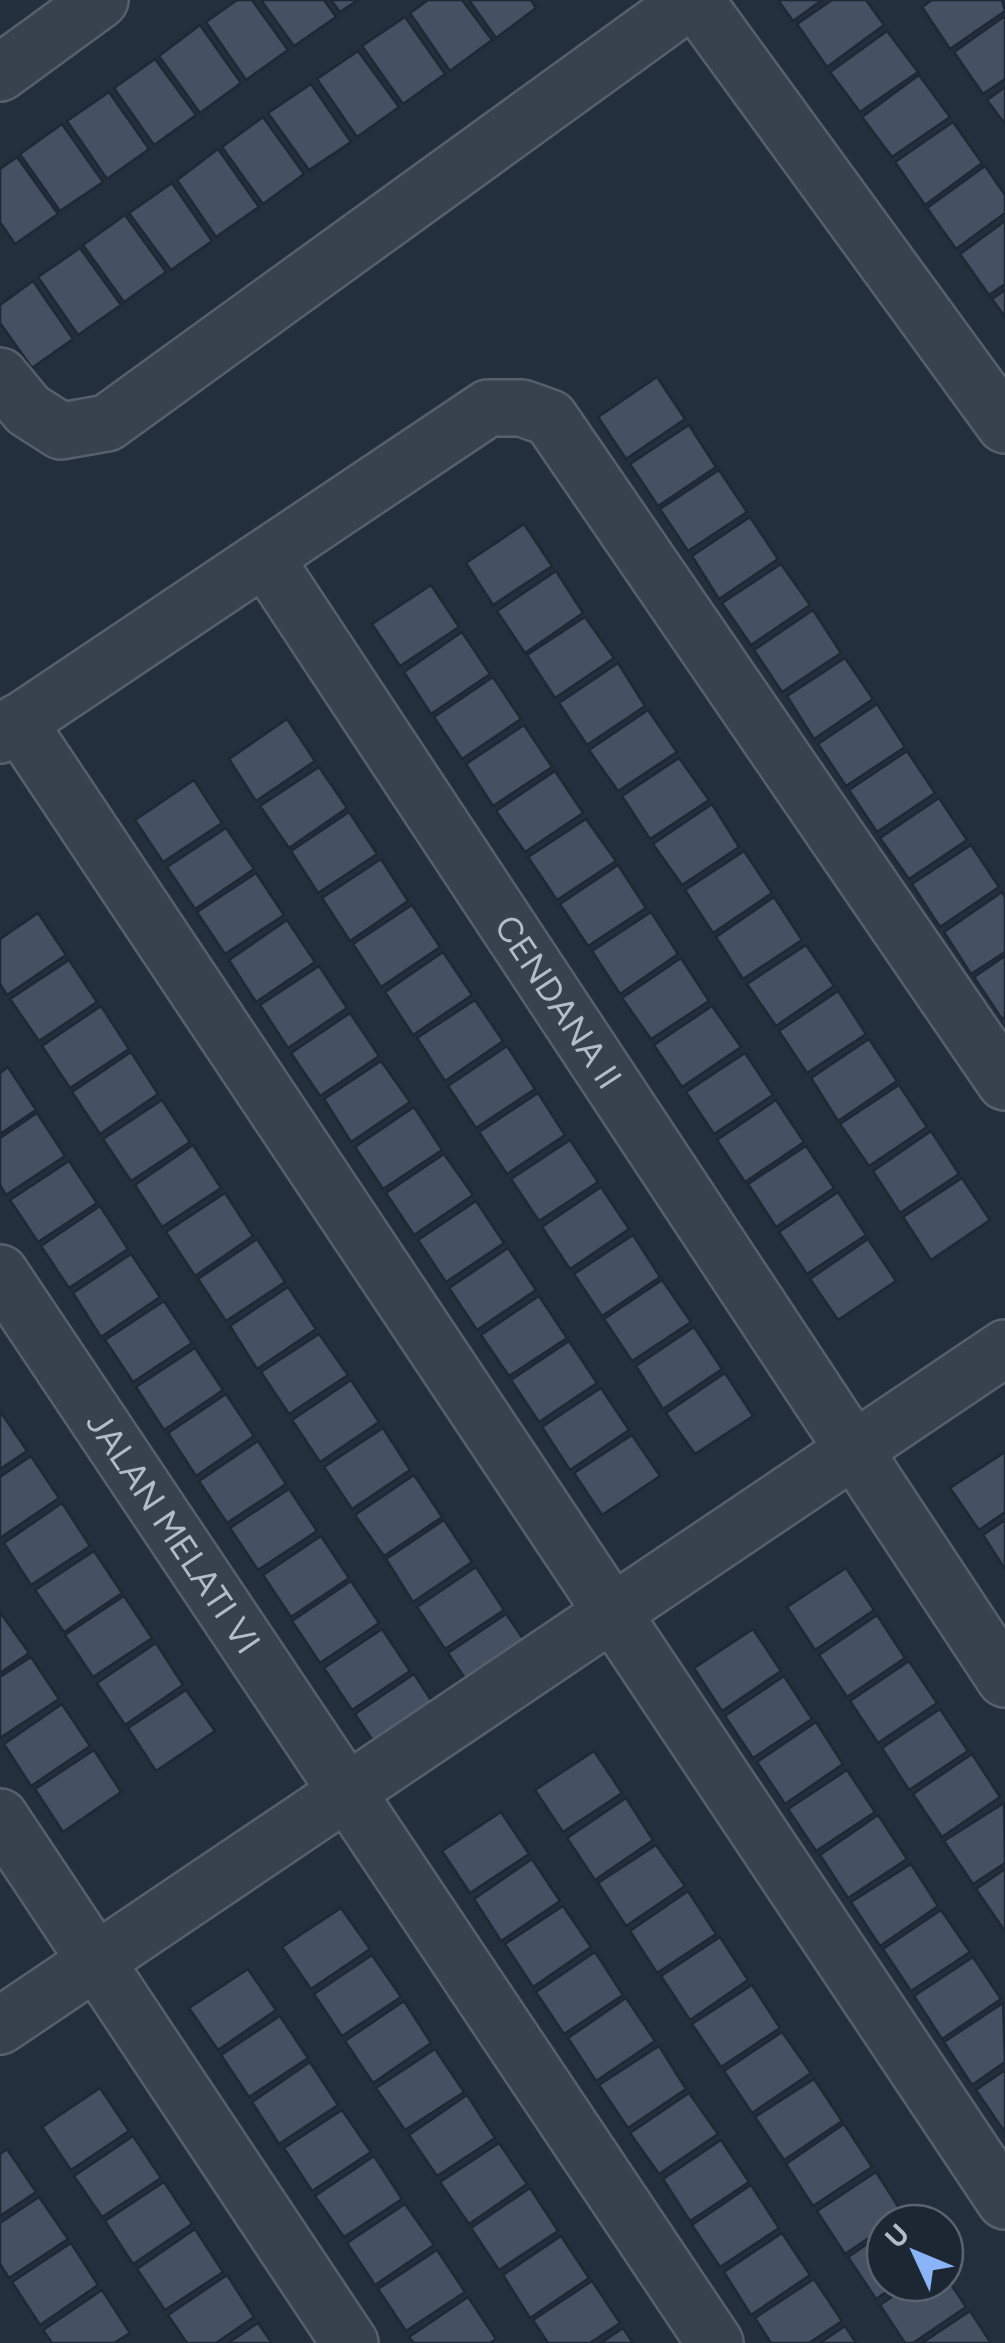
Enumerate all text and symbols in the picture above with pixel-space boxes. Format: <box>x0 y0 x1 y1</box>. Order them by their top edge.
street label: CENDANA II <box>486 907 631 1097</box>
street label: JALAN MELATI VI <box>77 1403 269 1661</box>
north arrow <box>865 2203 965 2303</box>
text: U <box>878 2217 916 2255</box>

